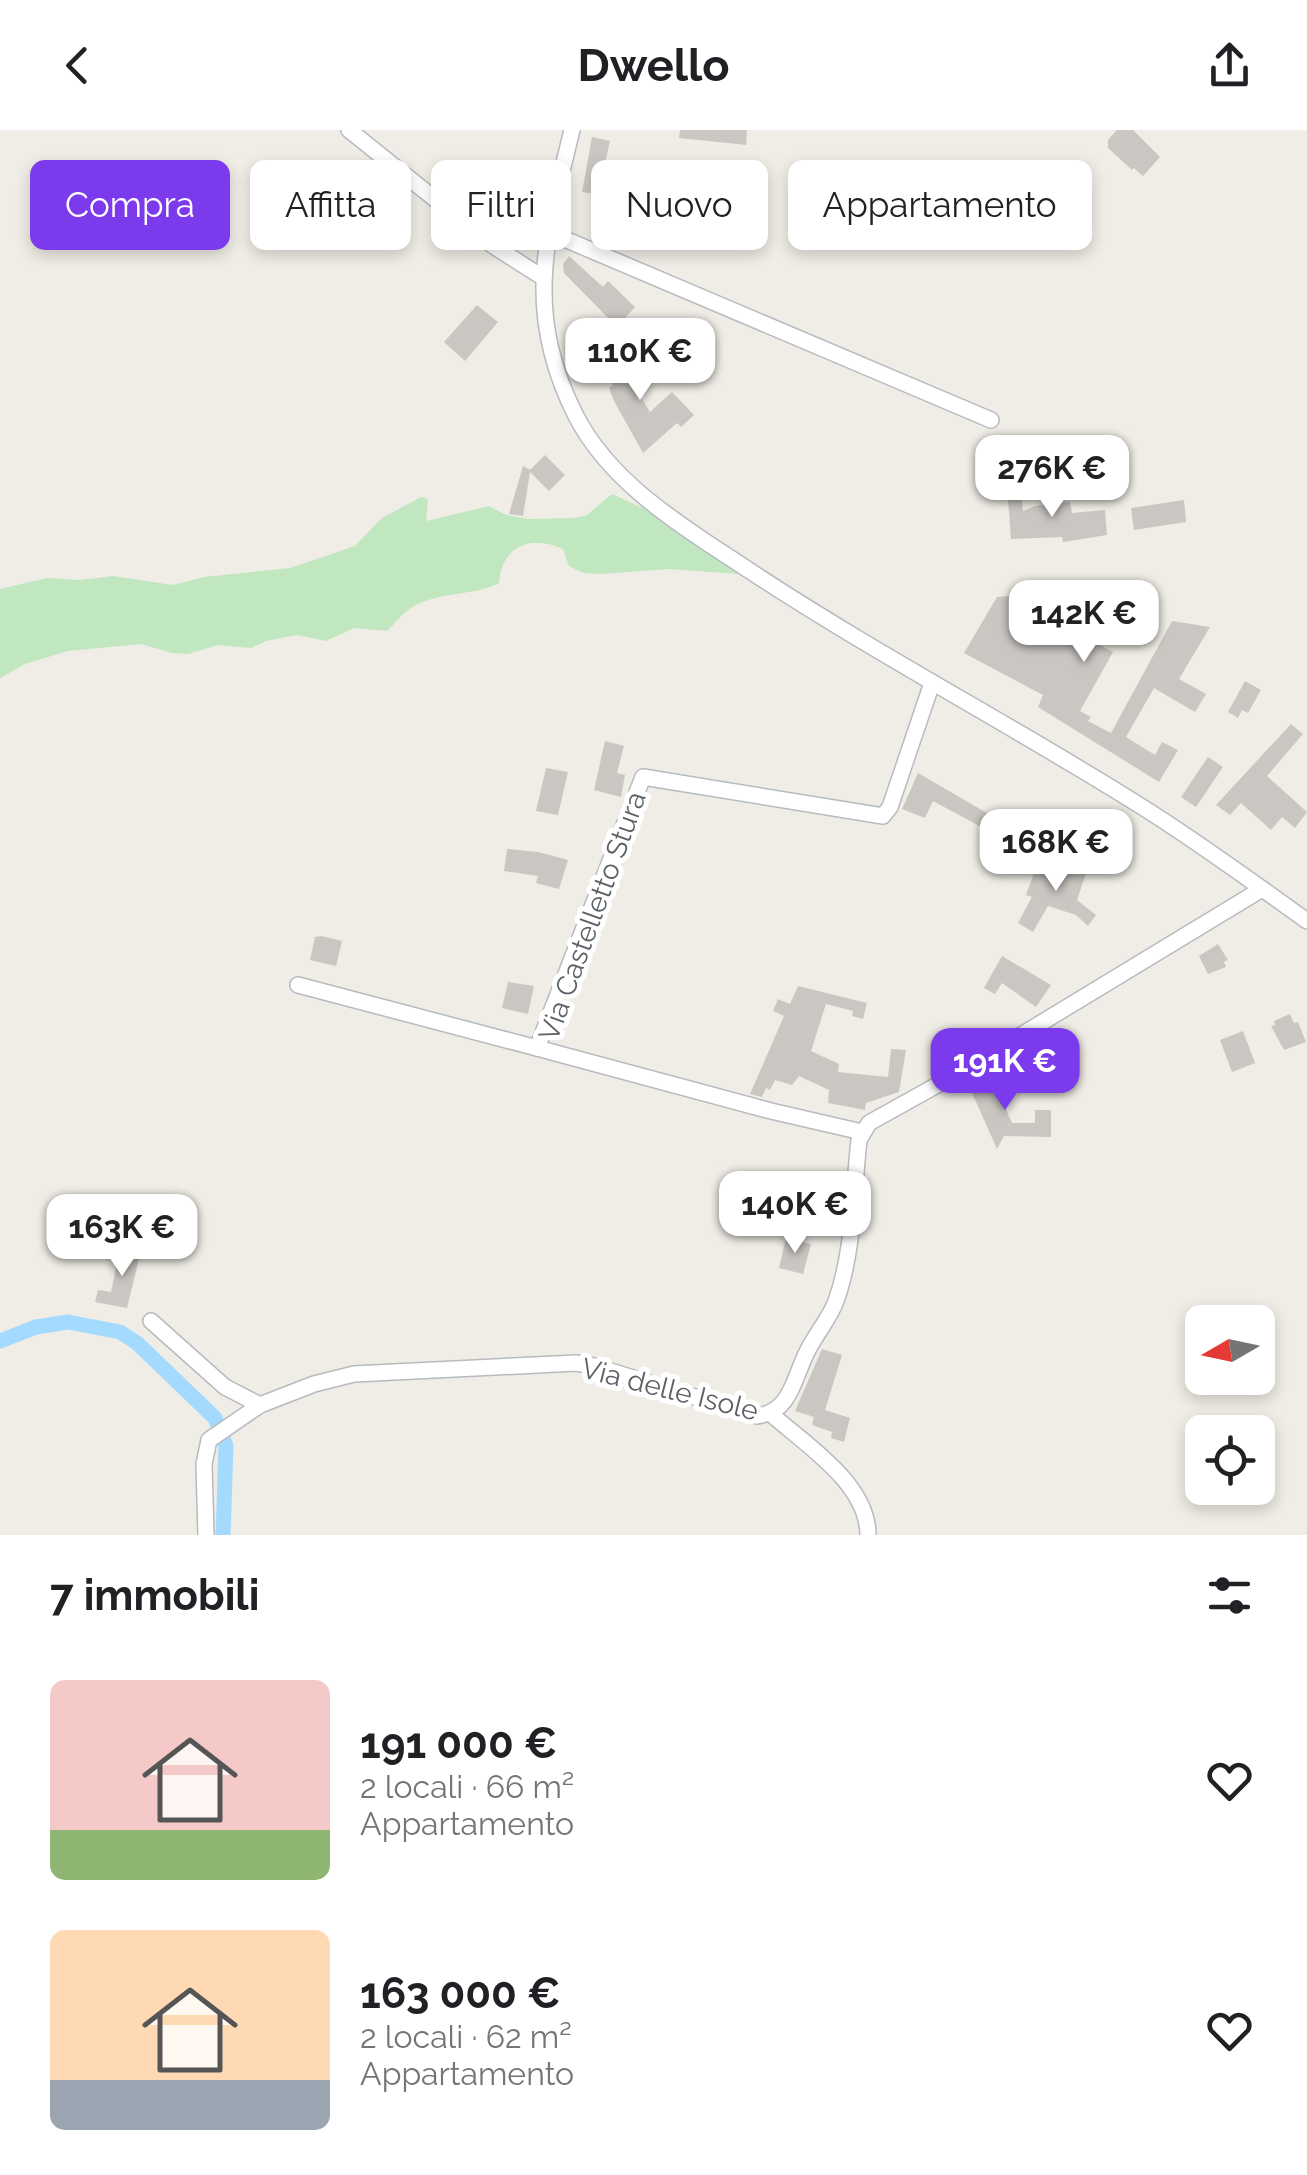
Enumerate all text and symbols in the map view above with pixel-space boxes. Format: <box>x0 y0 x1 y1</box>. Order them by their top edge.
icon: back <box>50 38 105 93</box>
icon: share <box>1202 38 1257 93</box>
text: Dwello <box>578 39 729 92</box>
chip: Compra <box>30 160 230 250</box>
chip: Affitta <box>250 160 411 250</box>
chip: Filtri <box>431 160 571 250</box>
chip: Nuovo <box>591 160 768 250</box>
chip: Appartamento <box>788 160 1092 250</box>
pin: 110K € <box>559 318 721 403</box>
text: 110K € <box>587 332 693 369</box>
pin: 276K € <box>971 435 1133 520</box>
text: 276K € <box>997 449 1107 486</box>
pin: 142K € <box>1003 580 1165 665</box>
text: 142K € <box>1031 594 1137 631</box>
street label: Via Castelletto Stura <box>532 787 653 1045</box>
pin: 168K € <box>975 809 1137 894</box>
text: 168K € <box>1002 823 1110 860</box>
pin: 191K € <box>924 1028 1086 1113</box>
text: 191K € <box>953 1042 1057 1079</box>
pin: 140K € <box>714 1171 876 1256</box>
text: 140K € <box>741 1185 849 1222</box>
pin: 163K € <box>41 1194 203 1279</box>
text: 163K € <box>68 1208 176 1245</box>
north arrow <box>1185 1305 1275 1395</box>
map controls <box>1185 1305 1275 1505</box>
street label: Via delle Isole <box>578 1352 762 1427</box>
button: locate <box>1185 1415 1275 1505</box>
icon: filters <box>1202 1568 1257 1623</box>
text: 7 immobili <box>50 1571 259 1620</box>
text: 191 000 € <box>360 1719 557 1768</box>
icon: home <box>130 1720 250 1840</box>
icon: heart <box>1202 1753 1257 1808</box>
text: 2 locali · 66 m² <box>360 1768 574 1805</box>
text: Appartamento <box>360 1805 574 1842</box>
text: 163 000 € <box>360 1969 561 2018</box>
icon: home <box>130 1970 250 2090</box>
icon: heart <box>1202 2003 1257 2058</box>
text: 2 locali · 62 m² <box>360 2018 572 2055</box>
text: Appartamento <box>360 2055 574 2092</box>

